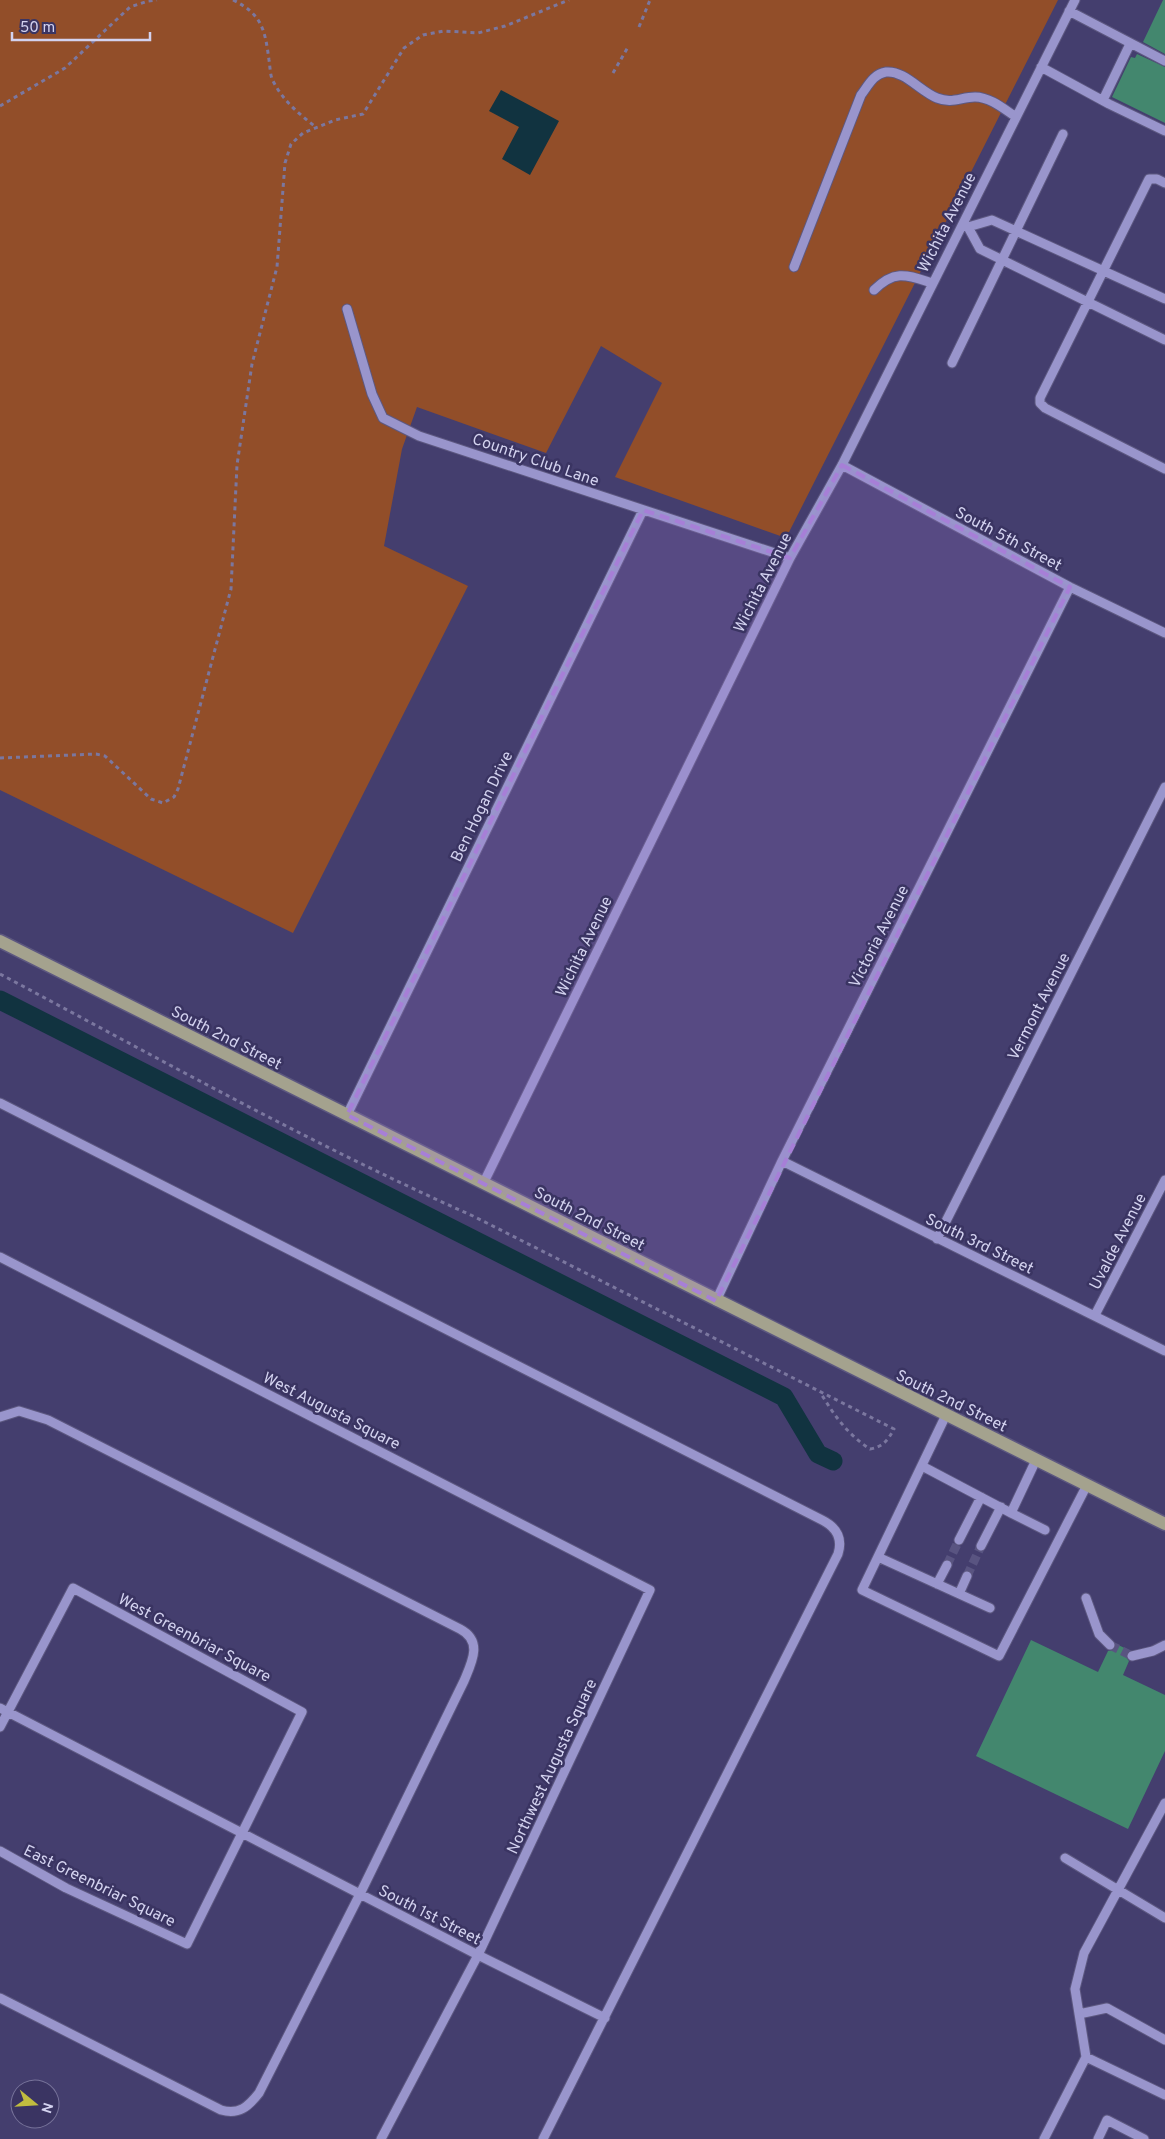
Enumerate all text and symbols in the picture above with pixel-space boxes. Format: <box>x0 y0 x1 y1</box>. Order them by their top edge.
scale bar <box>12 10 150 42</box>
text: 50 m <box>20 19 55 38</box>
street label: Wichita Avenue <box>914 170 982 276</box>
street label: Country Club Lane <box>469 430 601 492</box>
street label: South 5th Street <box>951 503 1065 576</box>
street label: Wichita Avenue <box>730 530 798 636</box>
street label: Ben Hogan Drive <box>447 748 518 866</box>
street label: Victoria Avenue <box>845 882 914 991</box>
street label: Wichita Avenue <box>552 893 618 1000</box>
street label: Vermont Avenue <box>1004 950 1075 1064</box>
street label: South 2nd Street <box>167 1002 285 1075</box>
street label: South 2nd Street <box>530 1183 648 1256</box>
street label: Uvalde Avenue <box>1086 1190 1152 1294</box>
street label: South 3rd Street <box>922 1210 1037 1280</box>
street label: South 2nd Street <box>892 1366 1010 1437</box>
street label: West Augusta Square <box>259 1368 403 1455</box>
street label: West Greenbriar Square <box>114 1590 274 1688</box>
street label: Northwest Augusta Square <box>503 1676 602 1858</box>
street label: East Greenbriar Square <box>20 1841 178 1932</box>
street label: South 1st Street <box>374 1881 484 1950</box>
north arrow <box>10 2079 60 2129</box>
text: N <box>36 2100 56 2115</box>

